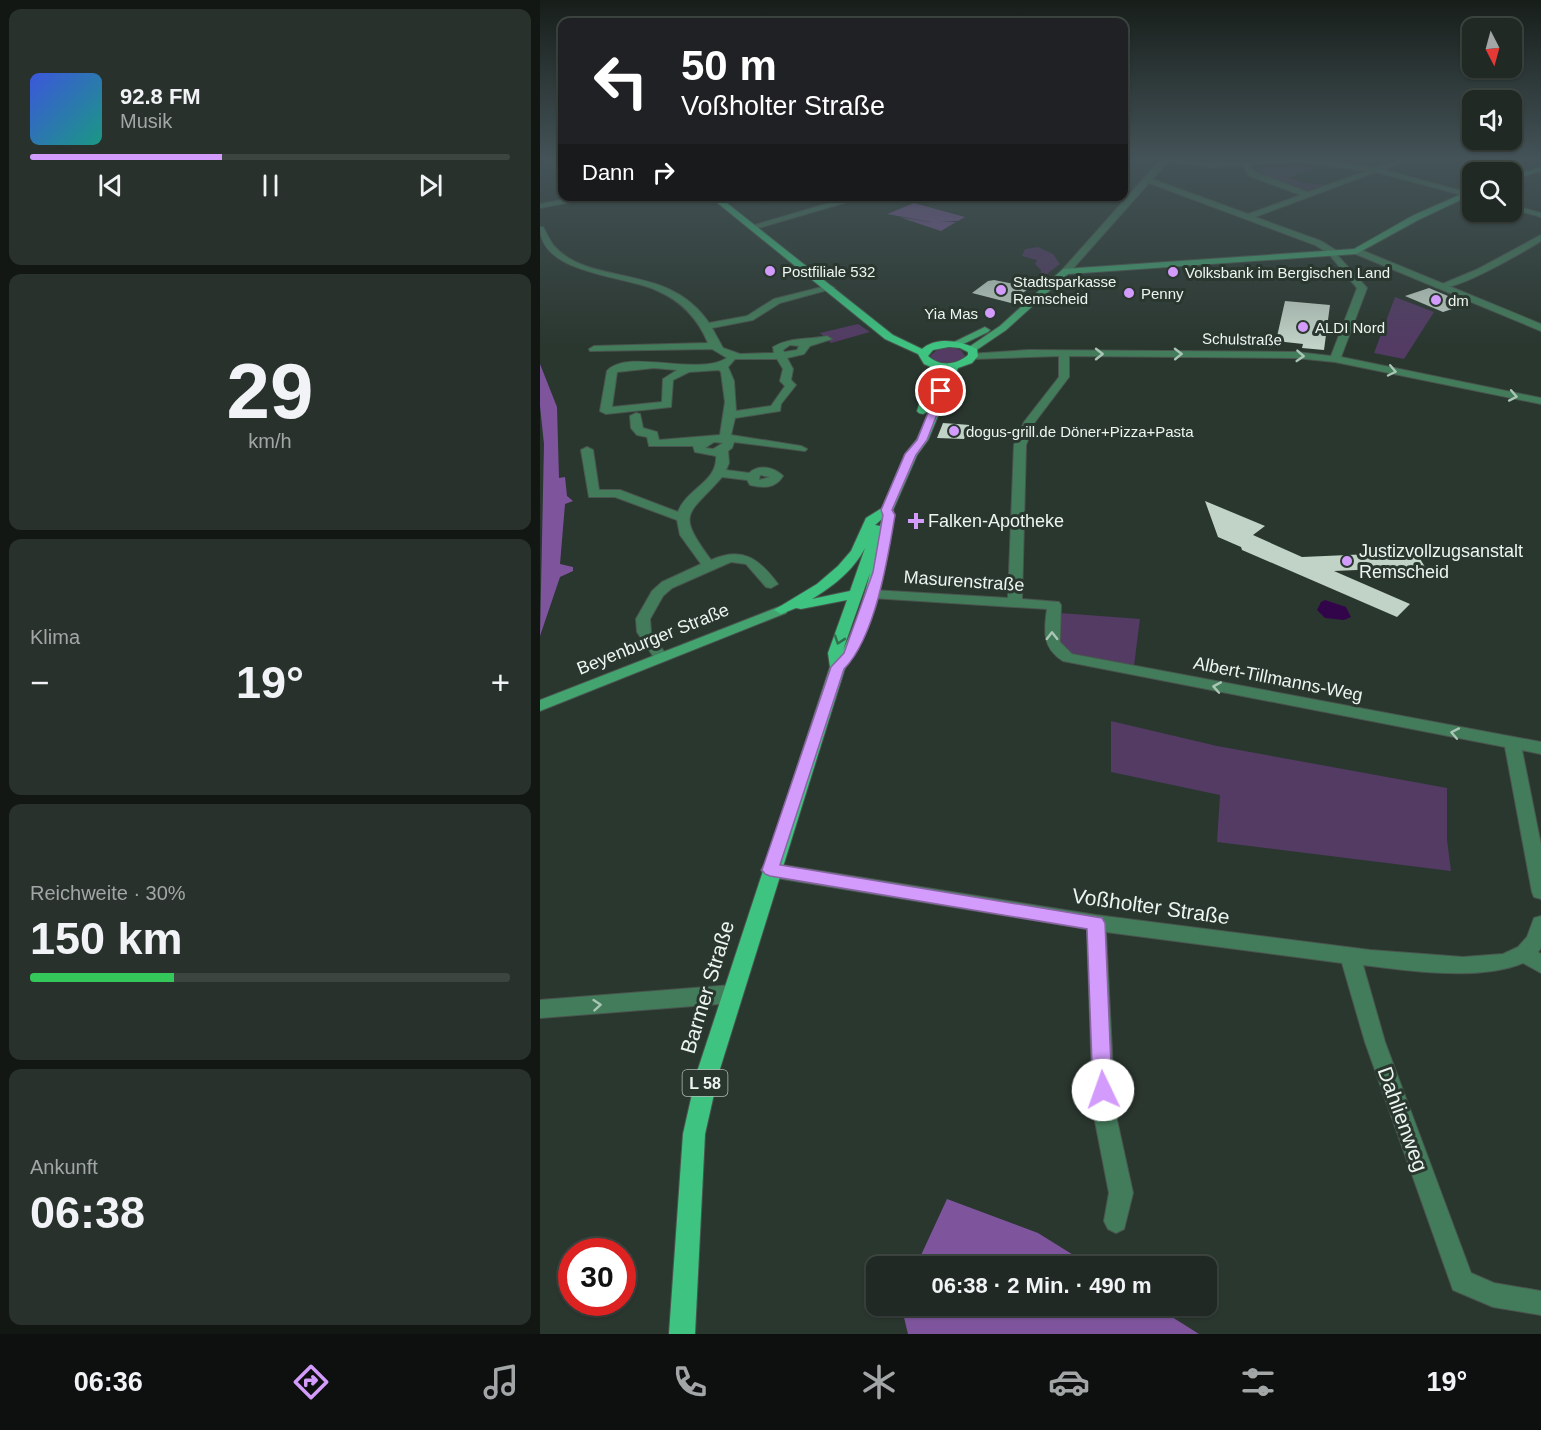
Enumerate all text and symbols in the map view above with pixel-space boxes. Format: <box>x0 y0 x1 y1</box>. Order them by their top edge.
north arrow <box>1462 18 1522 78</box>
map controls <box>1462 18 1522 222</box>
icon: left <box>582 42 660 120</box>
text: 50 m <box>681 42 777 89</box>
text: 92.8 FM <box>120 84 201 109</box>
button: sound <box>1462 90 1522 150</box>
text: Voßholter Straße <box>681 91 885 121</box>
text: Musik <box>120 110 172 132</box>
icon: right <box>647 156 680 189</box>
text: Dann <box>582 160 635 185</box>
button: search <box>1462 162 1522 222</box>
icon: previous <box>94 169 127 202</box>
icon: pause <box>254 169 287 202</box>
icon: next <box>414 169 447 202</box>
place label: Postfiliale 532 <box>782 263 875 280</box>
marker: Postfiliale 532 <box>763 264 777 278</box>
place label: Volksbank im Bergischen Land <box>1185 264 1390 281</box>
marker: Volksbank im Bergischen Land <box>1166 265 1180 279</box>
place label: Stadtsparkasse Remscheid <box>1013 273 1116 307</box>
marker: Stadtsparkasse Remscheid <box>994 283 1008 297</box>
place label: Penny <box>1141 285 1184 302</box>
marker: Penny <box>1122 286 1136 300</box>
place label: dm <box>1448 292 1469 309</box>
marker: dm <box>1429 293 1443 307</box>
place label: Yia Mas <box>924 305 978 322</box>
marker: Yia Mas <box>983 306 997 320</box>
place label: ALDI Nord <box>1315 319 1385 336</box>
marker: ALDI Nord <box>1296 320 1310 334</box>
street label: Schulstraße <box>1202 330 1282 348</box>
text: 29 <box>227 347 313 435</box>
one-way arrow <box>1095 348 1104 361</box>
one-way arrow <box>1174 348 1183 360</box>
one-way arrow <box>1295 349 1304 362</box>
one-way arrow <box>1387 364 1397 377</box>
pin <box>915 365 966 416</box>
icon: arrive <box>924 374 957 407</box>
one-way arrow <box>1508 389 1518 402</box>
place label: dogus-grill.de Döner+Pizza+Pasta <box>966 423 1194 440</box>
marker: dogus-grill.de Döner+Pizza+Pasta <box>947 424 961 438</box>
text: km/h <box>248 430 292 452</box>
place label: Falken-Apotheke <box>928 511 1064 531</box>
marker: Falken-Apotheke <box>909 514 923 528</box>
place label: Justizvollzugsanstalt Remscheid <box>1359 541 1523 582</box>
marker: Justizvollzugsanstalt Remscheid <box>1340 554 1354 568</box>
street label: Masurenstraße <box>903 567 1025 595</box>
street label: Beyenburger Straße <box>574 599 732 679</box>
text: Klima <box>30 626 80 648</box>
one-way arrow <box>1046 631 1058 640</box>
one-way arrow <box>834 634 847 645</box>
street label: Albert-Tillmanns-Weg <box>1192 653 1364 705</box>
text: 19° <box>236 657 304 708</box>
text: − <box>30 664 49 701</box>
text: + <box>491 664 510 701</box>
one-way arrow <box>1212 681 1222 694</box>
one-way arrow <box>1451 727 1461 740</box>
text: Reichweite · 30% <box>30 882 186 904</box>
street label: Voßholter Straße <box>1071 884 1231 928</box>
text: 150 km <box>30 913 183 964</box>
street label: Barmer Straße <box>676 918 738 1056</box>
one-way arrow <box>592 998 601 1011</box>
position arrow <box>1071 1058 1135 1122</box>
street label: Dahlienweg <box>1373 1064 1433 1174</box>
road number: L 58 <box>682 1070 728 1096</box>
text: Ankunft <box>30 1156 98 1178</box>
text: 06:38 <box>30 1187 145 1238</box>
speed limit sign: 30 <box>558 1238 636 1316</box>
text: 06:38 · 2 Min. · 490 m <box>931 1273 1152 1298</box>
icon: directions <box>290 1361 332 1403</box>
icon: music <box>480 1361 522 1403</box>
icon: phone <box>669 1361 711 1403</box>
icon: climate <box>858 1361 900 1403</box>
icon: car <box>1048 1361 1090 1403</box>
icon: filters <box>1237 1361 1279 1403</box>
text: 06:36 <box>74 1367 143 1397</box>
text: 19° <box>1426 1367 1467 1397</box>

